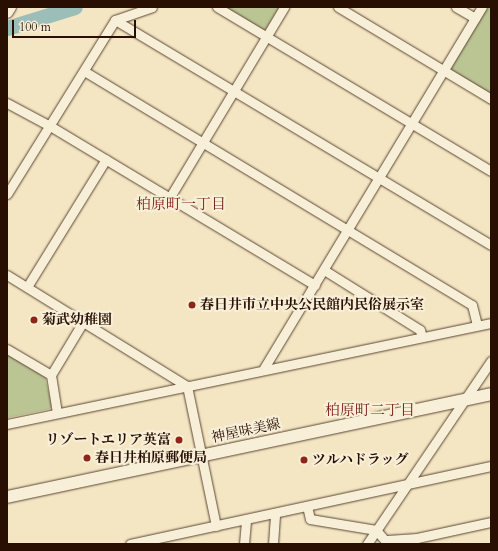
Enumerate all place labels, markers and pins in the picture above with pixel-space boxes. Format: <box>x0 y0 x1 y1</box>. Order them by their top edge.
place label: 春日井市立中央公民館内民俗展示室 <box>200 297 424 313</box>
marker: 春日井市立中央公民館内民俗展示室 <box>187 300 197 310</box>
place label: 菊武幼稚園 <box>42 312 112 328</box>
marker: 菊武幼稚園 <box>29 315 39 325</box>
place label: リゾートエリア英富 <box>45 432 171 448</box>
marker: リゾートエリア英富 <box>174 435 184 445</box>
place label: 春日井柏原郵便局 <box>95 450 207 466</box>
place label: ツルハドラッグ <box>312 452 410 468</box>
marker: 春日井柏原郵便局 <box>82 453 92 463</box>
marker: ツルハドラッグ <box>299 455 309 465</box>

